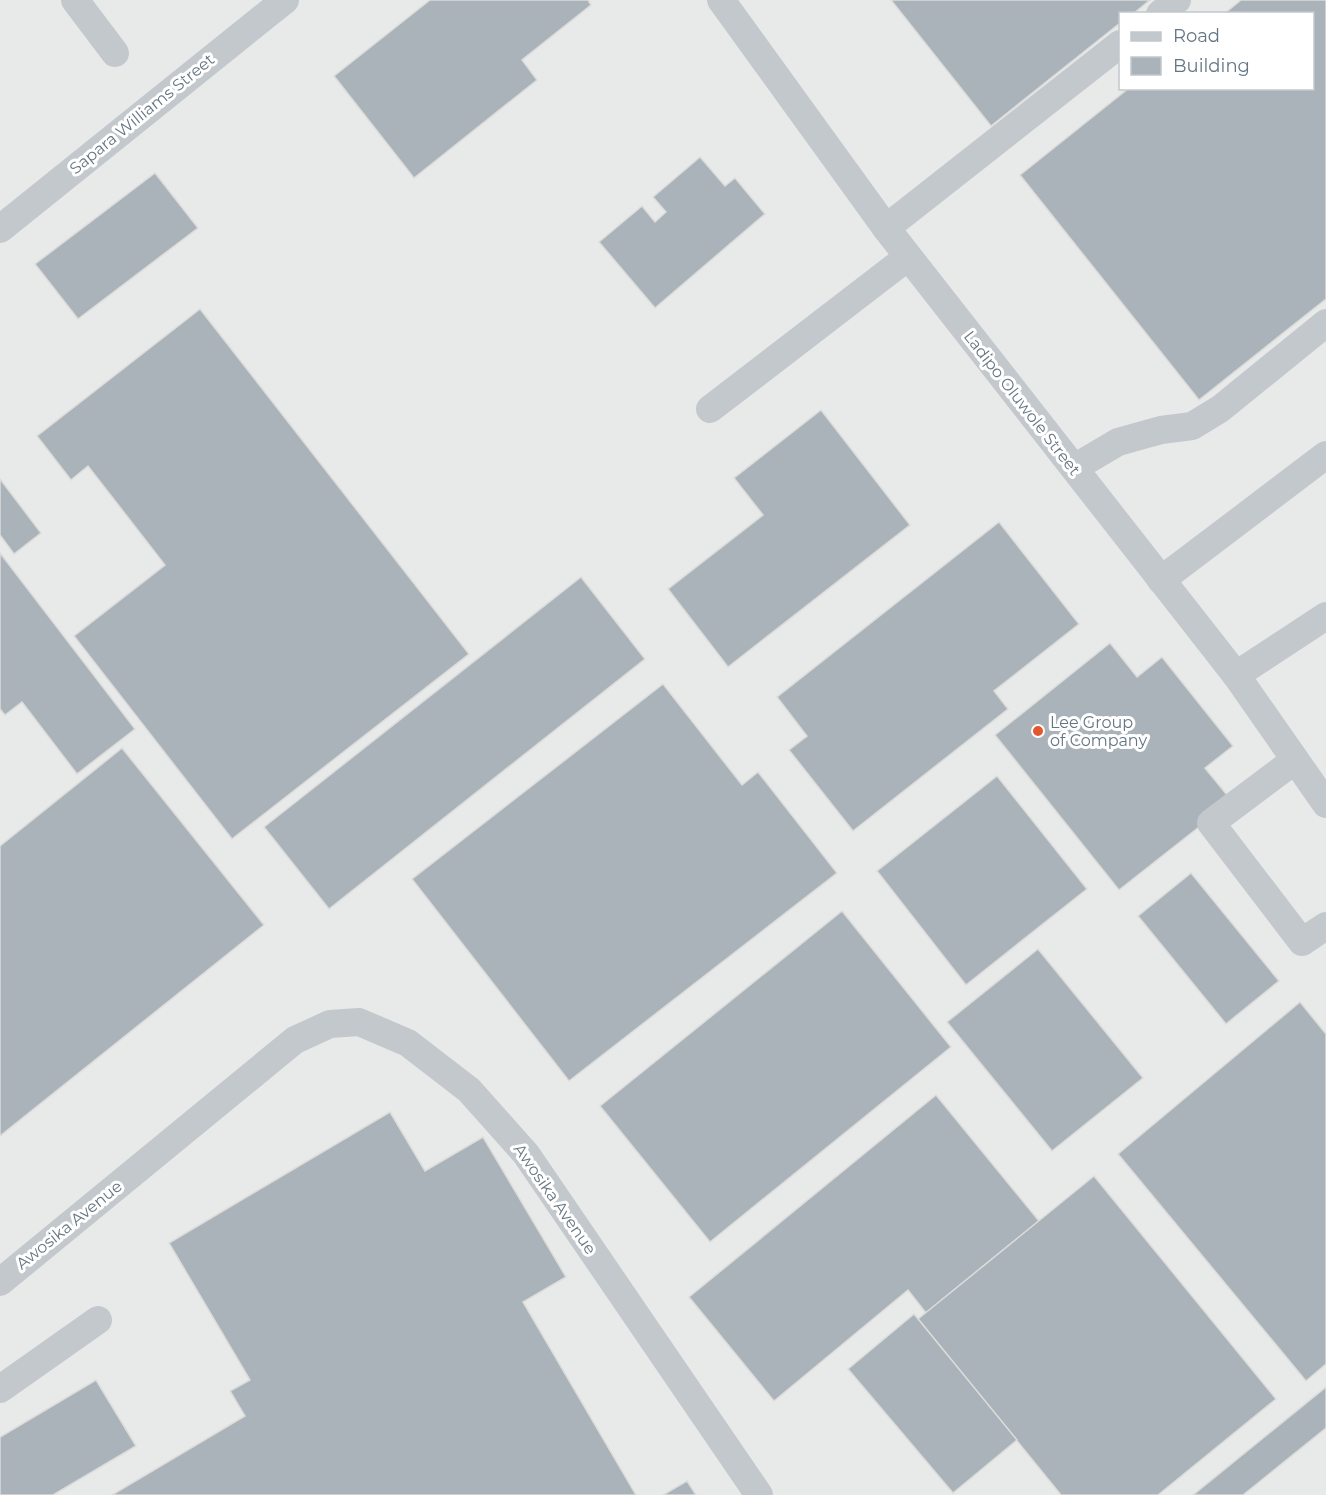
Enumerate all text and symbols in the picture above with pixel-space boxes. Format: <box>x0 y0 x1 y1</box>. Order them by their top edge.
legend <box>1119 12 1314 90</box>
text: Road <box>1173 25 1220 47</box>
street label: Sapara Williams Street <box>66 50 218 178</box>
text: Building <box>1173 55 1250 77</box>
street label: Ladipo Oluwole Street <box>960 327 1085 479</box>
place label: Lee Group of Company <box>1050 713 1147 750</box>
marker: Lee Group of Company <box>1031 724 1045 738</box>
street label: Awosika Avenue <box>510 1140 600 1258</box>
street label: Awosika Avenue <box>12 1177 126 1273</box>

